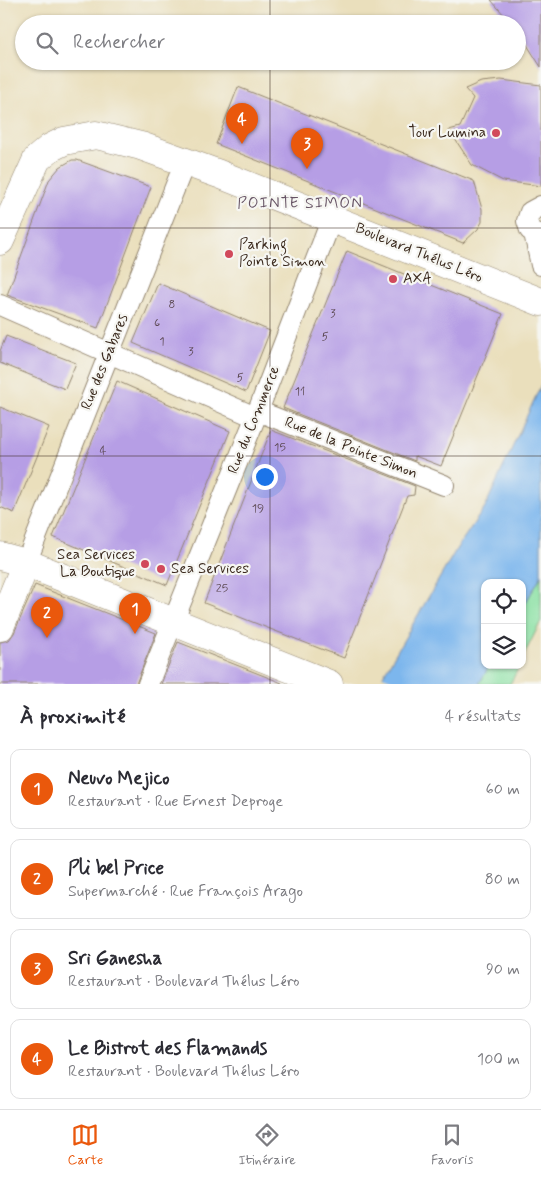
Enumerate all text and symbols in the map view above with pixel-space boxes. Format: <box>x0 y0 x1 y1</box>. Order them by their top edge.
search box <box>15 15 526 70</box>
icon: search <box>33 29 61 57</box>
text: Rechercher <box>73 30 165 55</box>
pin: 4 <box>226 103 258 144</box>
place label: Tour Lumina <box>409 123 486 143</box>
marker: Tour Lumina <box>490 127 502 139</box>
pin: 3 <box>291 128 323 169</box>
district label: POINTE SIMON <box>237 193 363 214</box>
street label: Boulevard Thélus Léro <box>352 218 486 288</box>
place label: Parking Pointe Simon <box>239 235 326 272</box>
marker: Parking Pointe Simon <box>223 248 235 260</box>
place label: AXA <box>403 269 432 289</box>
marker: AXA <box>387 273 399 285</box>
house number: 8 <box>169 297 175 313</box>
house number: 3 <box>330 306 336 322</box>
street label: Rue des Gabares <box>77 311 133 413</box>
house number: 6 <box>154 315 160 331</box>
house number: 5 <box>321 329 329 345</box>
house number: 1 <box>159 334 165 350</box>
house number: 3 <box>188 344 194 360</box>
street label: Rue du Commerce <box>223 363 285 477</box>
house number: 5 <box>236 370 244 386</box>
house number: 11 <box>295 384 305 400</box>
street label: Rue de la Pointe Simon <box>282 412 420 484</box>
house number: 15 <box>274 440 286 456</box>
house number: 4 <box>100 443 107 459</box>
your location <box>252 464 278 490</box>
house number: 19 <box>252 501 264 517</box>
place label: Sea Services La Boutique <box>57 545 135 582</box>
marker: Sea Services La Boutique <box>139 558 151 570</box>
place label: Sea Services <box>171 559 249 579</box>
marker: Sea Services <box>155 563 167 575</box>
map controls <box>481 579 526 669</box>
button: locate <box>481 579 526 624</box>
house number: 25 <box>216 581 228 597</box>
pin: 1 <box>119 593 151 634</box>
pin: 2 <box>31 597 63 638</box>
button: layers <box>481 624 526 669</box>
text: À proximité <box>20 703 126 731</box>
text: 4 résultats <box>445 706 521 727</box>
text: Neuvo Mejico <box>68 766 170 791</box>
text: 1 <box>33 779 41 800</box>
text: 60 m <box>486 779 520 800</box>
text: Restaurant · Rue Ernest Deproge <box>68 791 283 812</box>
text: Pli bel Price <box>68 856 164 881</box>
text: 2 <box>33 869 41 890</box>
text: 80 m <box>485 869 520 890</box>
text: Supermarché · Rue François Arago <box>68 881 303 902</box>
text: Sri Ganesha <box>68 946 162 971</box>
text: 3 <box>33 959 41 980</box>
text: 90 m <box>486 959 520 980</box>
text: Restaurant · Boulevard Thélus Léro <box>68 971 299 992</box>
text: Le Bistrot des Flamands <box>68 1036 267 1061</box>
text: 4 <box>32 1049 42 1070</box>
text: 100 m <box>477 1049 520 1070</box>
text: Restaurant · Boulevard Thélus Léro <box>68 1061 299 1082</box>
tab: Carte <box>68 1121 103 1169</box>
tab: Itinéraire <box>238 1121 296 1169</box>
tab: Favoris <box>431 1121 473 1169</box>

